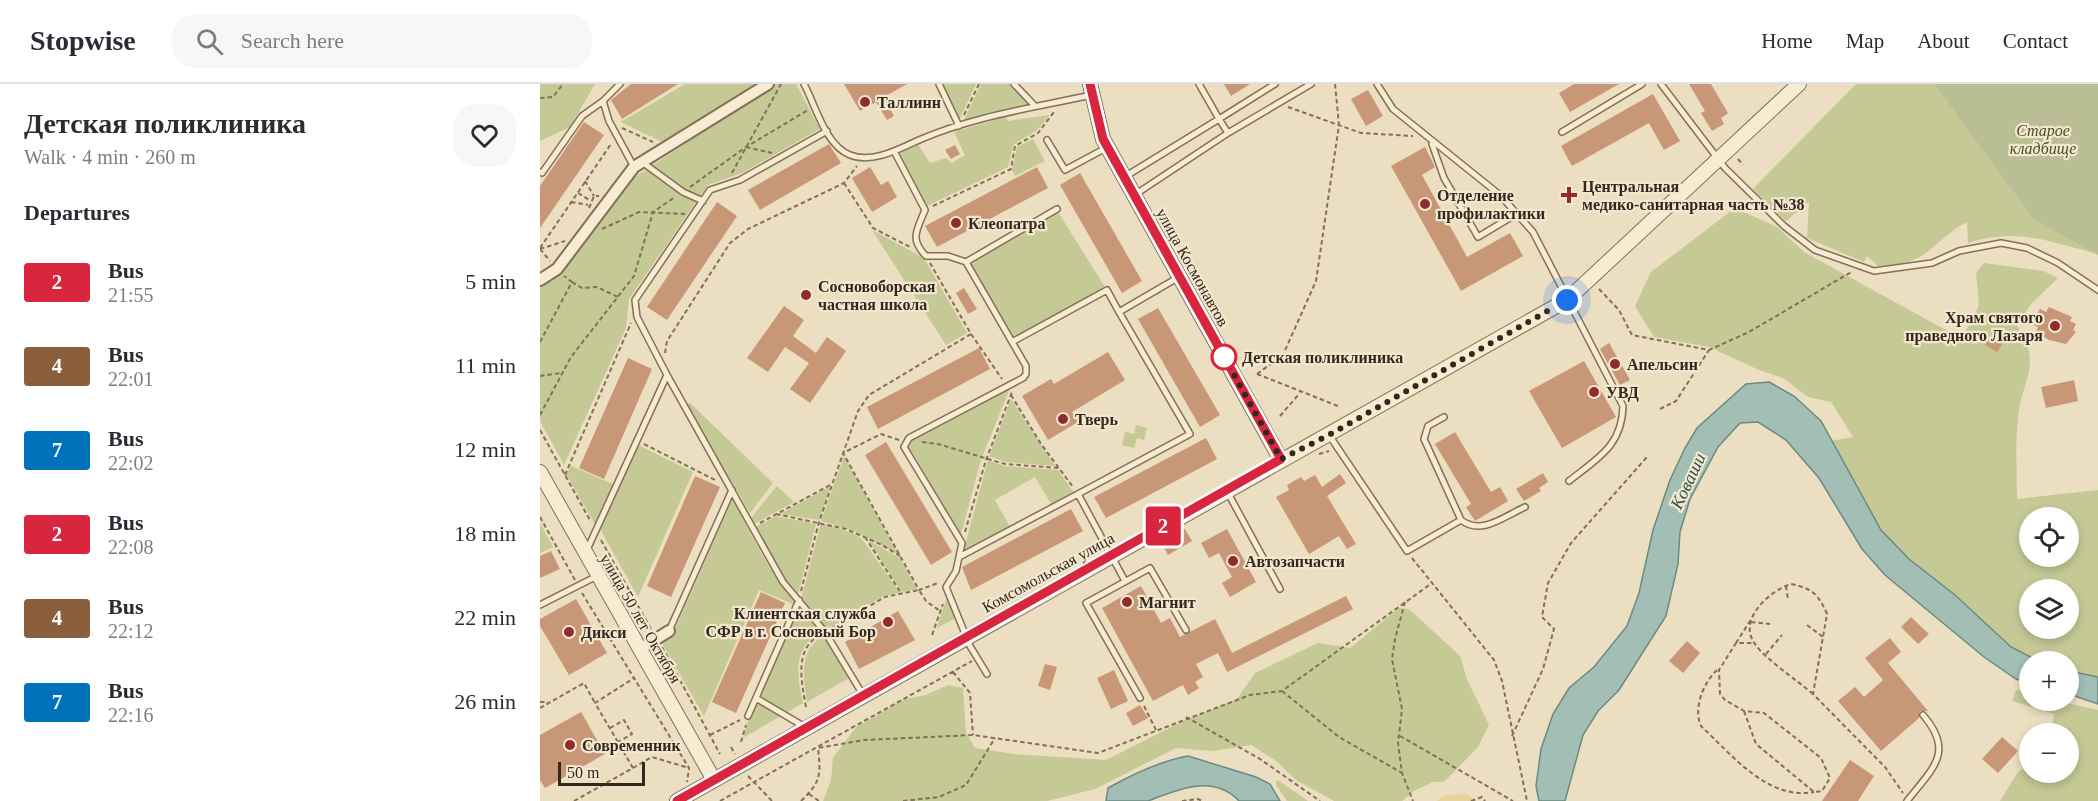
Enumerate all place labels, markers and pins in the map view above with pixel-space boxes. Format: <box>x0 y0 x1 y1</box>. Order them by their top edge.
place label: Таллинн <box>877 94 941 111</box>
marker: Таллинн <box>858 95 872 109</box>
place label: Центральная медико-санитарная часть №38 <box>1582 178 1805 214</box>
marker: Центральная медико-санитарная часть №38 <box>1560 186 1578 204</box>
place label: Отделение профилактики <box>1437 187 1545 223</box>
marker: Отделение профилактики <box>1418 197 1432 211</box>
place label: Клеопатра <box>968 215 1045 233</box>
marker: Клеопатра <box>949 216 963 230</box>
place label: Сосновоборская частная школа <box>818 278 936 313</box>
marker: Сосновоборская частная школа <box>799 288 813 302</box>
place label: Храм святого праведного Лазаря <box>1905 309 2043 345</box>
marker: Храм святого праведного Лазаря <box>2048 319 2062 333</box>
marker: Детская поликлиника <box>1211 344 1237 370</box>
place label: Детская поликлиника <box>1242 349 1403 367</box>
place label: Апельсин <box>1627 356 1698 373</box>
marker: Апельсин <box>1608 357 1622 371</box>
place label: УВД <box>1606 384 1639 402</box>
marker: УВД <box>1587 385 1601 399</box>
place label: Тверь <box>1075 411 1119 429</box>
marker: Тверь <box>1056 412 1070 426</box>
place label: Автозапчасти <box>1245 553 1345 570</box>
marker: Автозапчасти <box>1226 554 1240 568</box>
place label: Магнит <box>1139 594 1196 611</box>
marker: Магнит <box>1120 595 1134 609</box>
place label: Клиентская служба СФР в г. Сосновый Бор <box>706 605 876 641</box>
marker: Клиентская служба СФР в г. Сосновый Бор <box>881 615 895 629</box>
place label: Дикси <box>581 624 626 642</box>
marker: Дикси <box>562 625 576 639</box>
place label: Современник <box>582 737 681 755</box>
marker: Современник <box>563 738 577 752</box>

